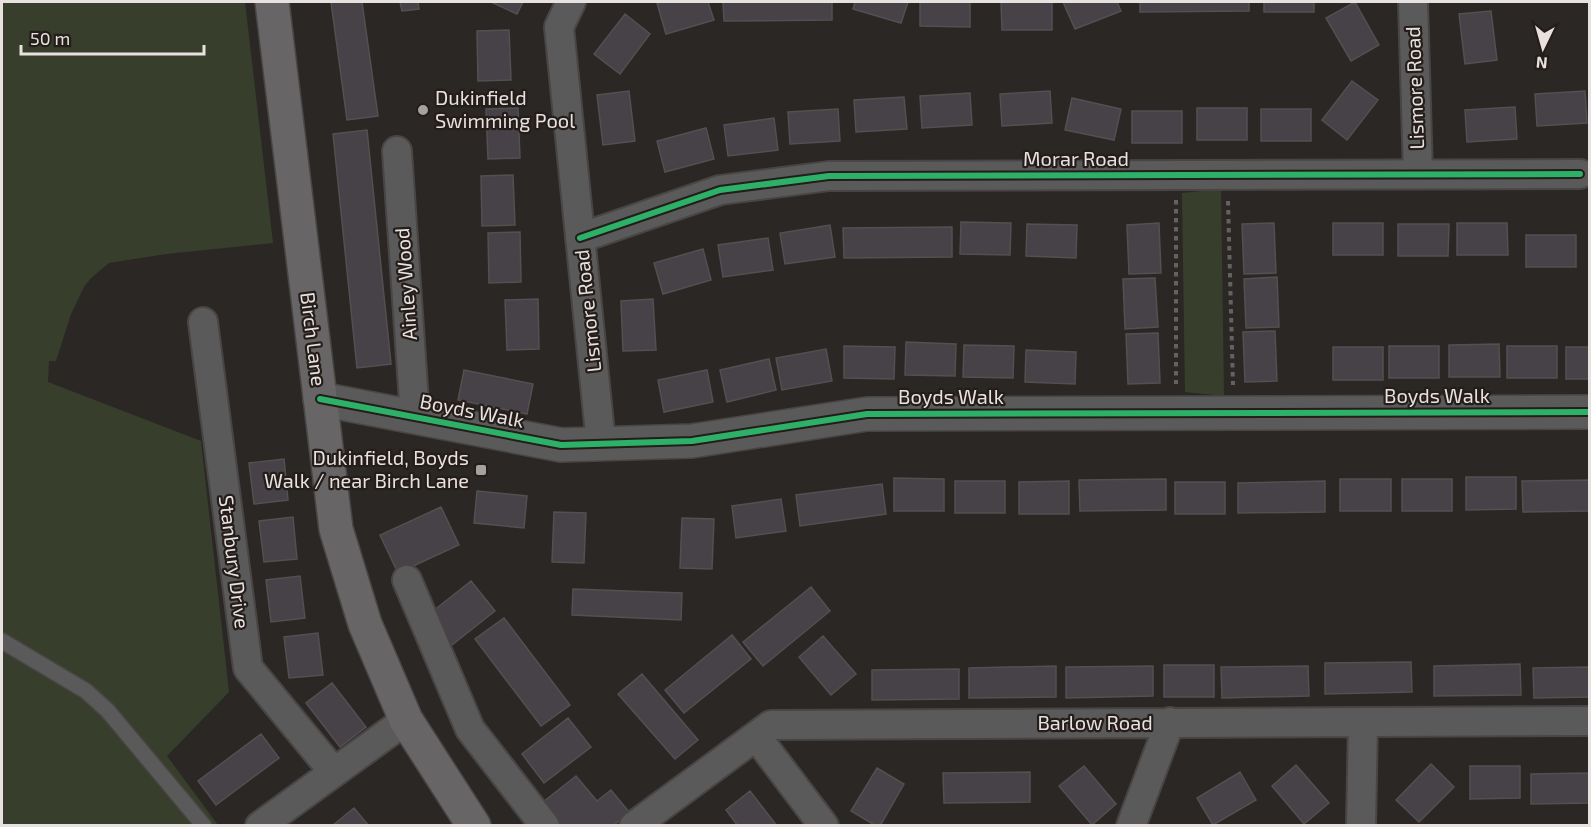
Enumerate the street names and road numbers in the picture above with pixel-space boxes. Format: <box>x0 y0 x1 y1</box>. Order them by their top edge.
street label: Lismore Road <box>1400 26 1428 150</box>
street label: Morar Road <box>1023 146 1129 170</box>
street label: Ainley Wood <box>389 227 421 341</box>
street label: Lismore Road <box>569 249 605 374</box>
street label: Birch Lane <box>296 290 332 387</box>
street label: Boyds Walk <box>1384 383 1490 407</box>
street label: Boyds Walk <box>898 384 1004 408</box>
street label: Boyds Walk <box>418 388 526 432</box>
street label: Stanbury Drive <box>215 494 255 630</box>
street label: Barlow Road <box>1037 710 1153 734</box>

